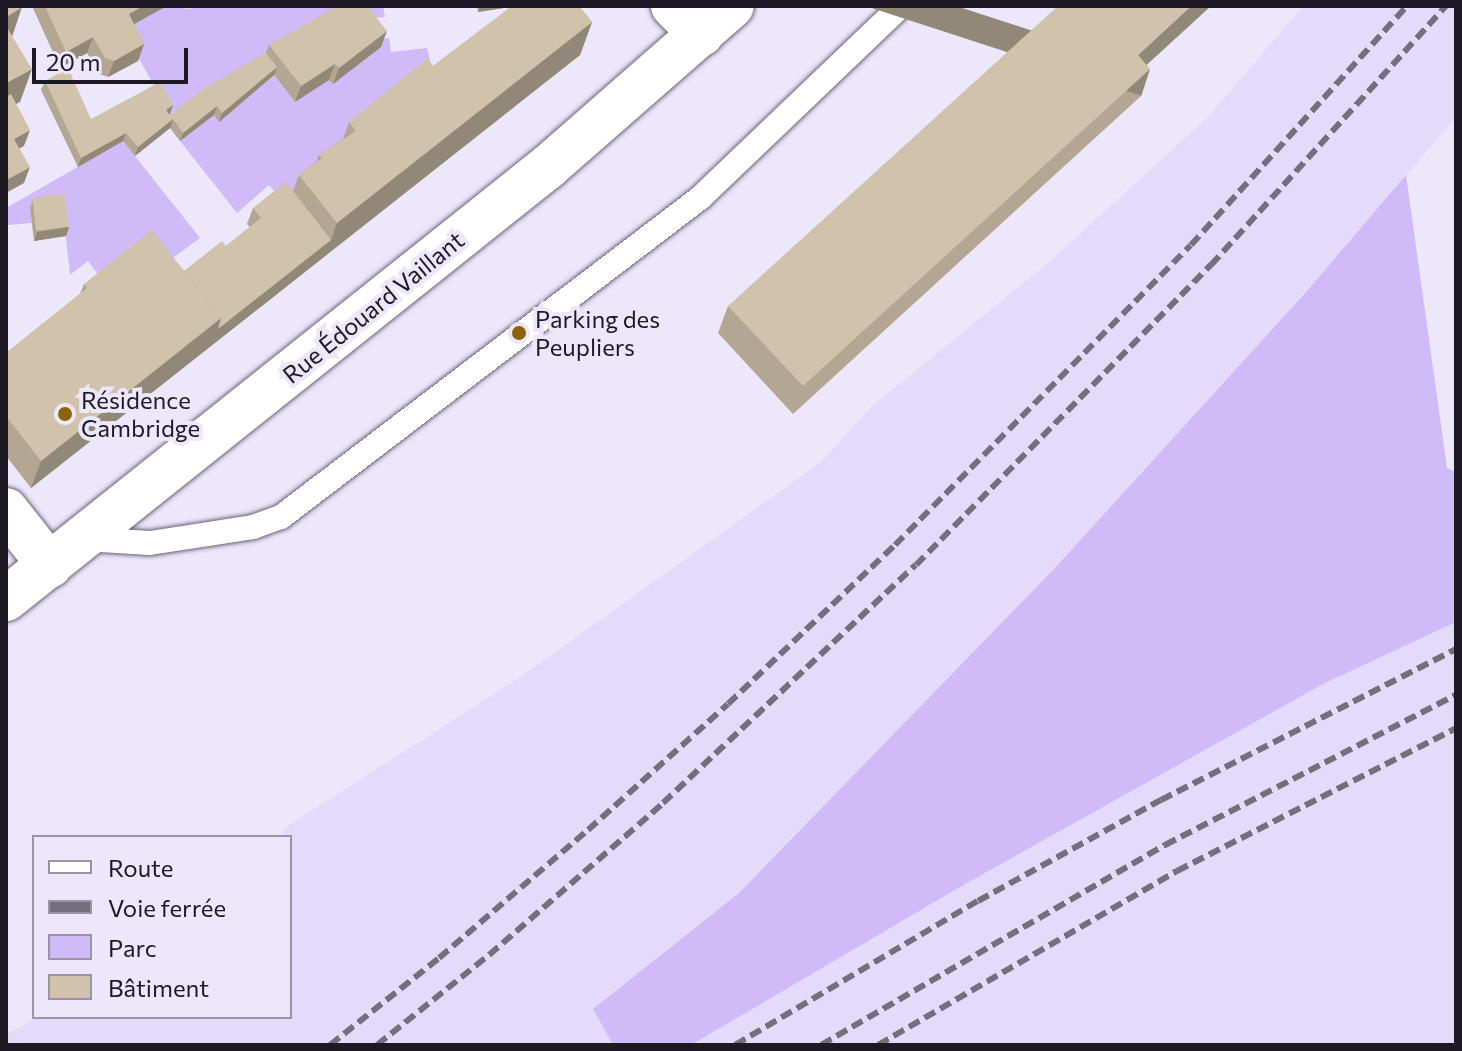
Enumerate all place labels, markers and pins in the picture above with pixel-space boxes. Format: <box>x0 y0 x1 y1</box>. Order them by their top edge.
place label: Parking des Peupliers <box>535 305 660 361</box>
marker: Parking des Peupliers <box>510 324 528 342</box>
place label: Résidence Cambridge <box>81 386 200 442</box>
marker: Résidence Cambridge <box>56 405 74 423</box>

